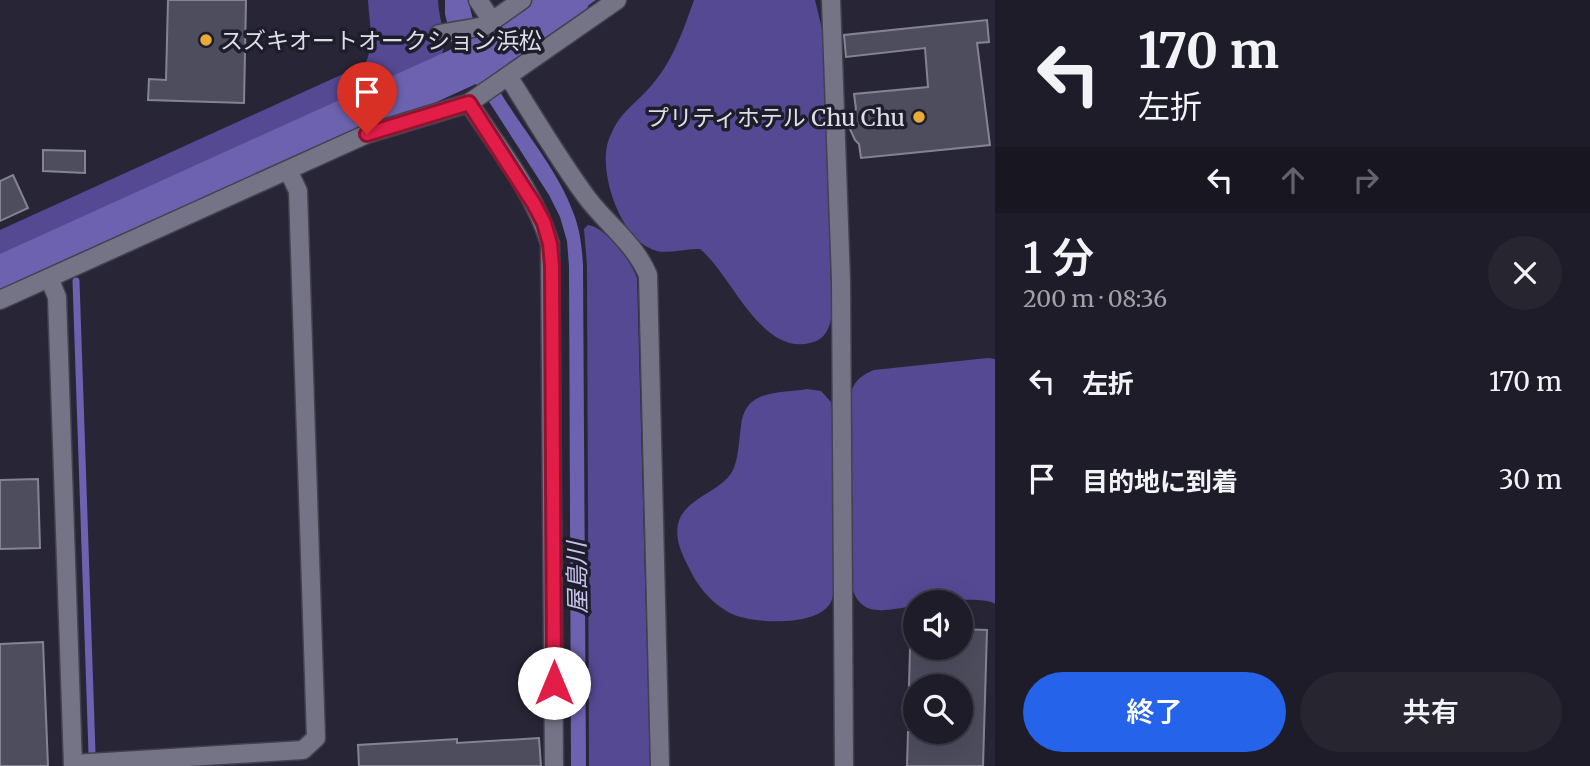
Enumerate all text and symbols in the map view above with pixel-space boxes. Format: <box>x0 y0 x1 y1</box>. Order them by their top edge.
text: 170 m <box>1138 20 1279 81</box>
place label: スズキオートオークション浜松 <box>220 26 542 55</box>
icon: left <box>1023 28 1114 119</box>
marker: スズキオートオークション浜松 <box>198 32 214 48</box>
pin <box>337 62 397 134</box>
icon: arrive <box>348 73 386 111</box>
text: 左折 <box>1138 87 1202 127</box>
place label: プリティホテル Chu Chu <box>646 103 905 132</box>
marker: プリティホテル Chu Chu <box>911 109 927 125</box>
icon: left <box>1201 161 1239 199</box>
icon: ahead <box>1274 161 1312 199</box>
icon: right <box>1347 161 1385 199</box>
text: 1 分 <box>1023 232 1094 284</box>
button: close <box>1488 236 1562 310</box>
text: 200 m · 08:36 <box>1023 284 1167 313</box>
icon: left <box>1023 362 1061 400</box>
text: 170 m <box>1489 365 1562 398</box>
text: 左折 <box>1082 367 1134 400</box>
icon: arrive <box>1023 460 1061 498</box>
text: 30 m <box>1499 463 1562 496</box>
text: 目的地に到着 <box>1082 465 1238 498</box>
water label: 屋島川 <box>561 539 593 614</box>
map controls <box>903 590 973 744</box>
button: sound <box>903 590 973 660</box>
position arrow <box>517 646 591 720</box>
button: 終了 <box>1023 672 1286 752</box>
button: 共有 <box>1300 672 1562 752</box>
button: search <box>903 674 973 744</box>

